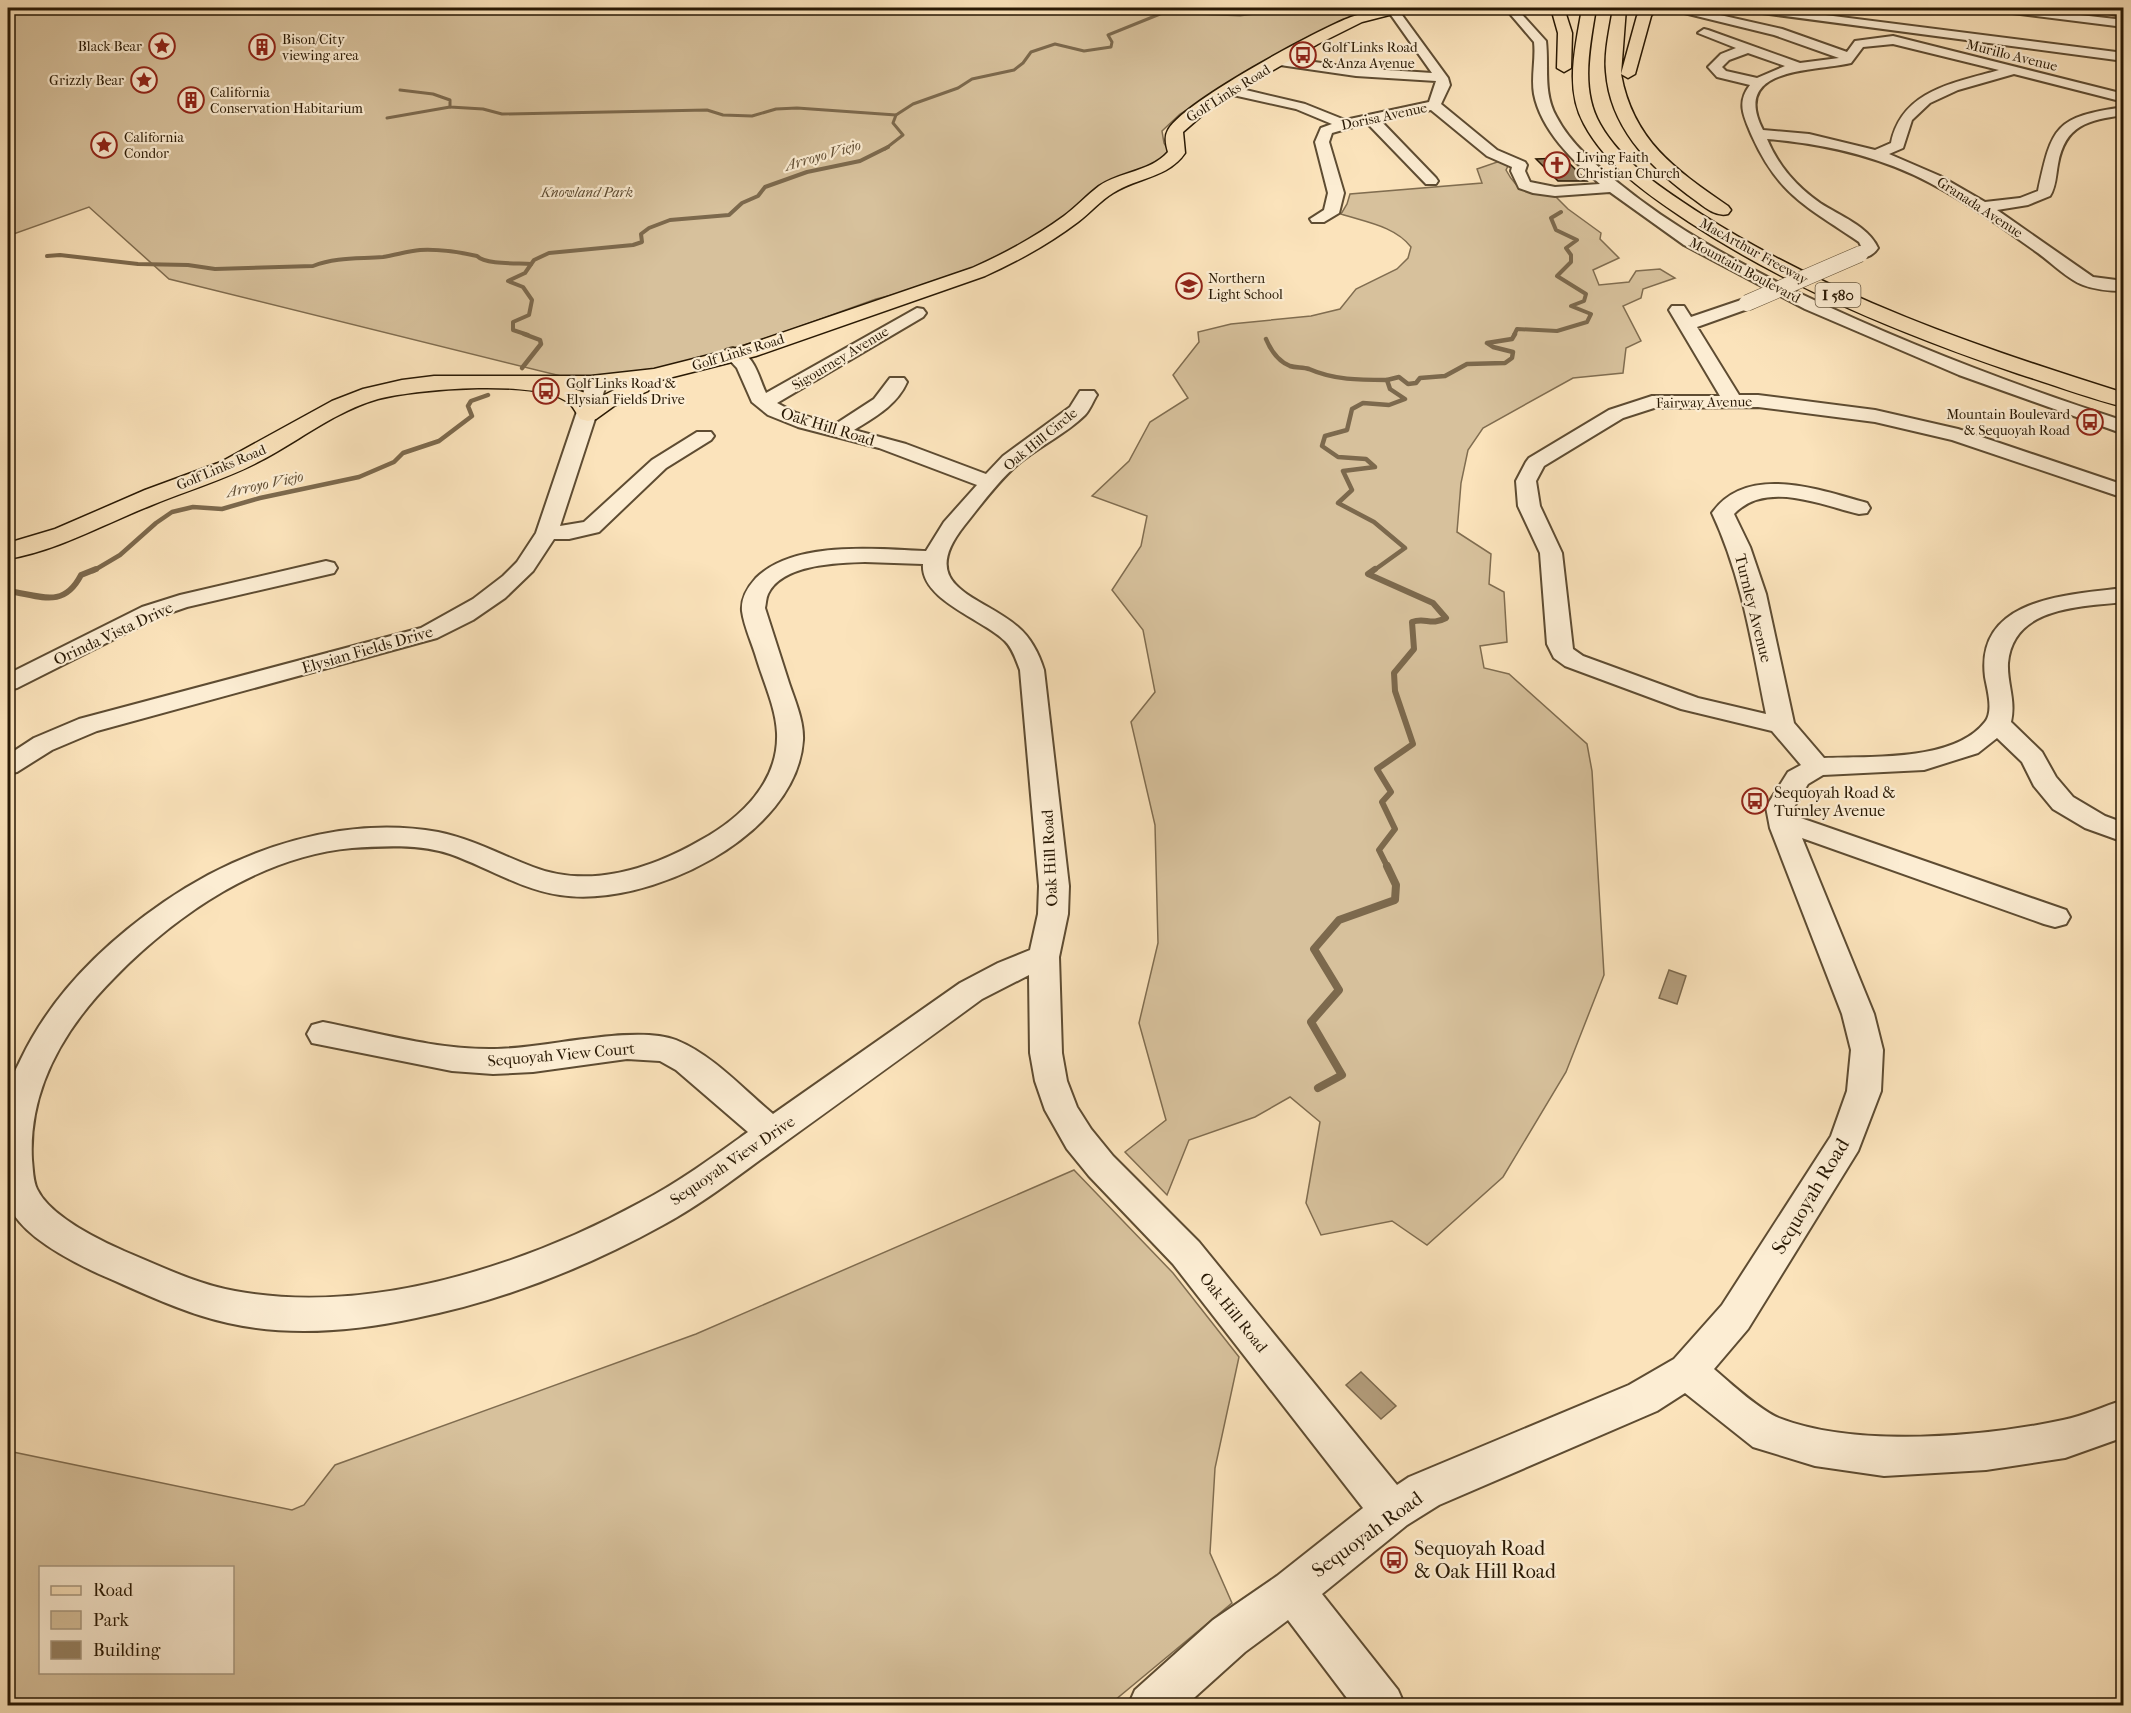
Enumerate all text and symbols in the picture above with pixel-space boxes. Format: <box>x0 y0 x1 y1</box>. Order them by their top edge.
place icon: Black Bear <box>147 31 177 61</box>
place label: Bison/City viewing area <box>282 31 359 64</box>
building icon: Bison/City viewing area <box>247 32 277 62</box>
street label: Murillo Avenue <box>1964 36 2059 75</box>
place label: Black Bear <box>78 38 142 55</box>
place label: Golf Links Road & Anza Avenue <box>1322 39 1418 72</box>
bus stop icon: Golf Links Road & Anza Avenue <box>1288 40 1318 70</box>
street label: Golf Links Road <box>1183 61 1274 126</box>
place icon: Grizzly Bear <box>129 65 159 95</box>
place label: Grizzly Bear <box>49 72 124 89</box>
place label: California Conservation Habitarium <box>210 84 363 117</box>
building icon: California Conservation Habitarium <box>176 85 206 115</box>
street label: Dorisa Avenue <box>1339 99 1429 134</box>
place label: California Condor <box>124 129 184 162</box>
place icon: California Condor <box>89 130 119 160</box>
water label: Arroyo Viejo <box>781 136 863 175</box>
place label: Living Faith Christian Church <box>1576 149 1680 182</box>
church icon: Living Faith Christian Church <box>1542 150 1572 180</box>
street label: Granada Avenue <box>1933 173 2026 242</box>
park label: Knowland Park <box>540 184 633 201</box>
street label: MacArthur Freeway <box>1697 215 1811 289</box>
street label: Mountain Boulevard <box>1686 234 1804 307</box>
place label: Northern Light School <box>1208 270 1283 303</box>
school or university icon: Northern Light School <box>1174 271 1204 301</box>
road number: I 580 <box>1816 283 1860 307</box>
street label: Sigourney Avenue <box>789 323 892 394</box>
street label: Golf Links Road <box>690 330 787 375</box>
place label: Golf Links Road & Elysian Fields Drive <box>566 375 685 408</box>
bus stop icon: Golf Links Road & Elysian Fields Drive <box>531 376 561 406</box>
street label: Fairway Avenue <box>1656 393 1752 412</box>
street label: Oak Hill Road <box>779 403 877 450</box>
street label: Oak Hill Circle <box>1000 404 1081 474</box>
place label: Mountain Boulevard & Sequoyah Road <box>1946 406 2070 439</box>
bus stop icon: Mountain Boulevard & Sequoyah Road <box>2075 407 2105 437</box>
street label: Golf Links Road <box>174 441 269 494</box>
water label: Arroyo Viejo <box>223 467 305 501</box>
street label: Turnley Avenue <box>1731 552 1776 664</box>
street label: Orinda Vista Drive <box>50 597 176 669</box>
street label: Elysian Fields Drive <box>299 622 435 677</box>
place label: Sequoyah Road & Turnley Avenue <box>1774 783 1895 820</box>
bus stop icon: Sequoyah Road & Turnley Avenue <box>1740 786 1770 816</box>
street label: Oak Hill Road <box>1037 809 1062 907</box>
street label: Sequoyah View Court <box>487 1039 636 1070</box>
street label: Sequoyah View Drive <box>666 1112 798 1209</box>
street label: Sequoyah Road <box>1767 1133 1855 1258</box>
street label: Oak Hill Road <box>1196 1269 1272 1356</box>
street label: Sequoyah Road <box>1308 1486 1428 1582</box>
place label: Sequoyah Road & Oak Hill Road <box>1414 1537 1557 1583</box>
bus stop icon: Sequoyah Road & Oak Hill Road <box>1379 1545 1409 1575</box>
legend <box>39 1566 234 1674</box>
text: Road <box>93 1580 133 1601</box>
text: Park <box>93 1610 130 1631</box>
text: Building <box>93 1640 161 1661</box>

